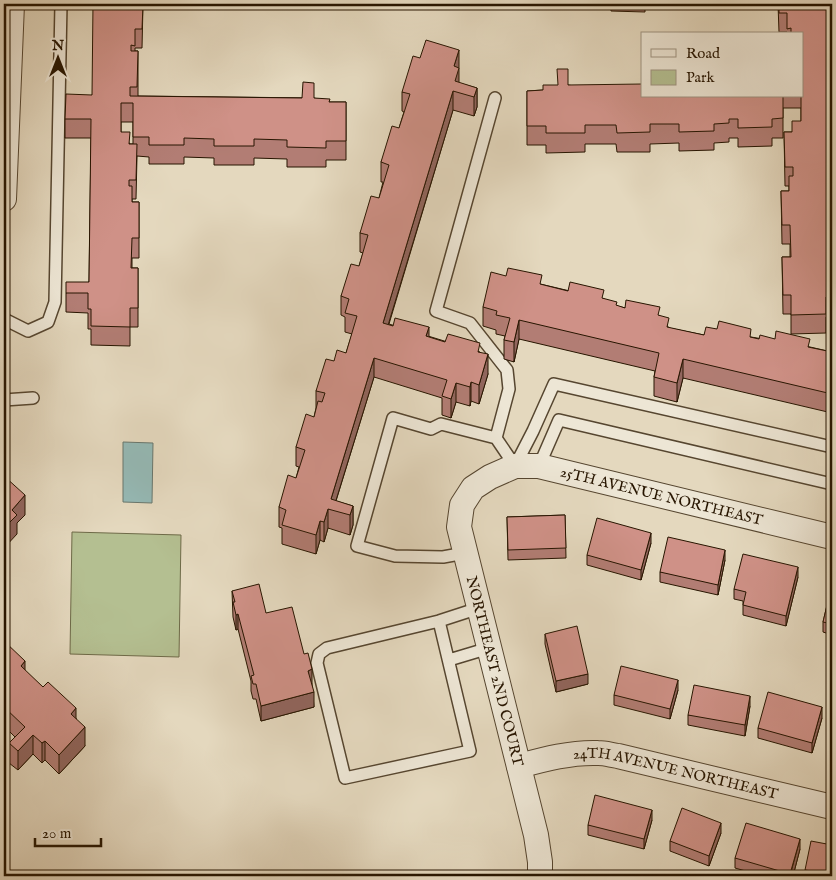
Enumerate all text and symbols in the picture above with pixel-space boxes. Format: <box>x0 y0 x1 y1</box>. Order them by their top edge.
north arrow <box>32 32 82 82</box>
legend <box>641 32 804 98</box>
text: N <box>51 37 64 55</box>
text: Road <box>686 44 721 63</box>
text: Park <box>686 68 716 87</box>
street label: 25TH AVENUE NORTHEAST <box>558 463 765 530</box>
street label: NORTHEAST 2ND COURT <box>462 574 527 768</box>
street label: 24TH AVENUE NORTHEAST <box>572 744 780 804</box>
scale bar <box>35 815 101 847</box>
text: 20 m <box>42 824 72 843</box>

